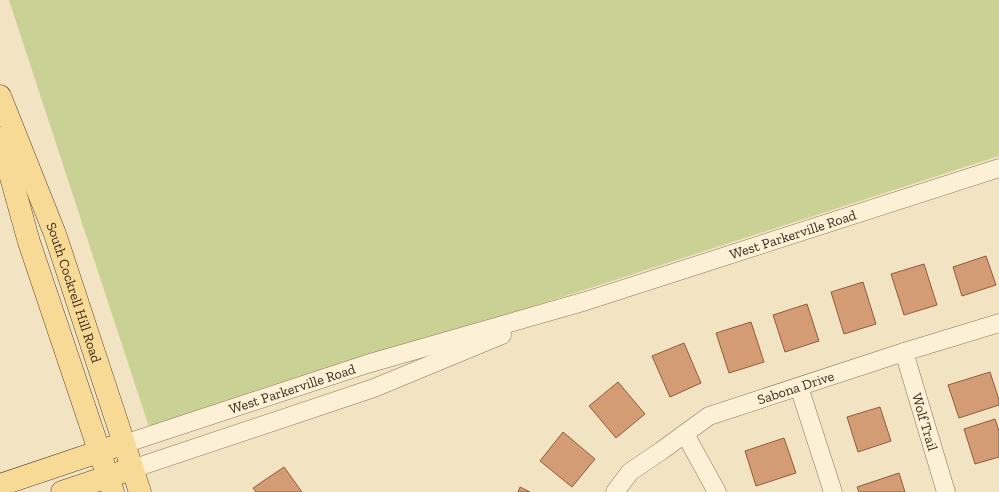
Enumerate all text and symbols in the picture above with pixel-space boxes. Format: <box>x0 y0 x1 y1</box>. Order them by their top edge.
street label: West Parkerville Road <box>727 206 859 263</box>
street label: South Cockrell Hill Road <box>43 220 105 365</box>
street label: West Parkerville Road <box>227 360 358 417</box>
street label: Sabona Drive <box>755 367 837 408</box>
street label: Wolf Trail <box>908 391 942 453</box>

